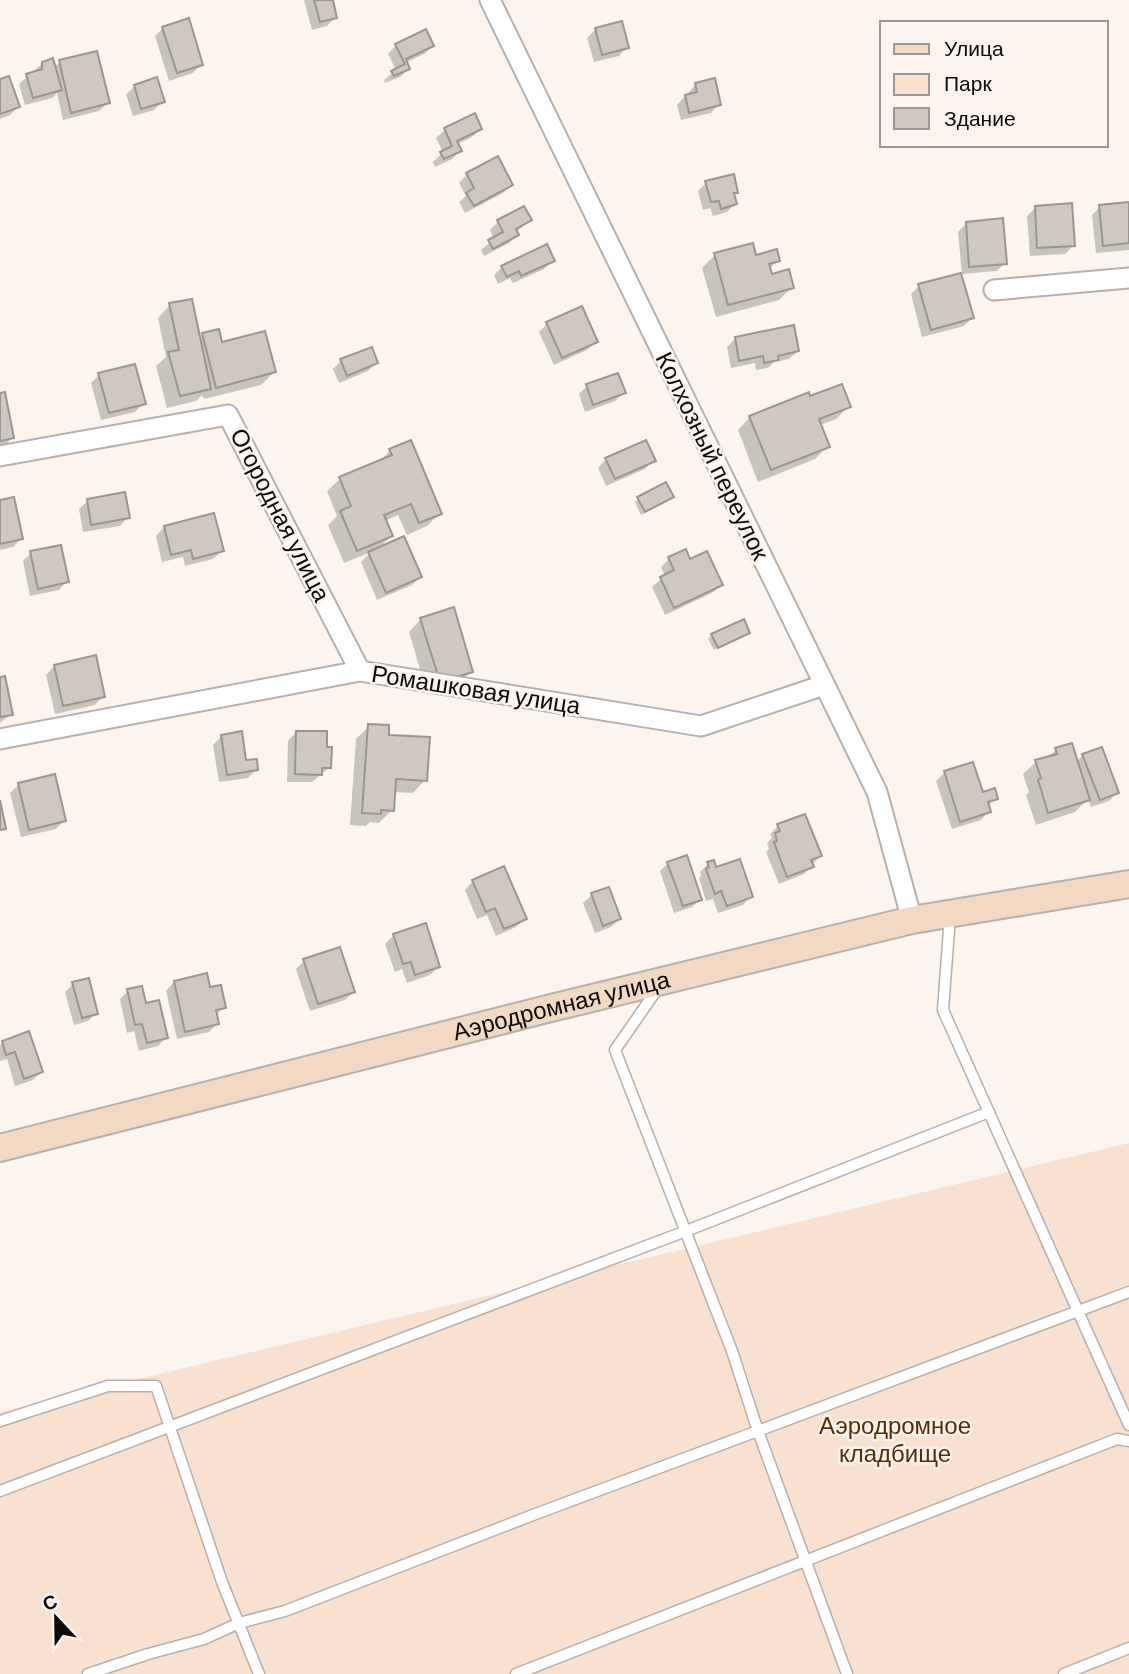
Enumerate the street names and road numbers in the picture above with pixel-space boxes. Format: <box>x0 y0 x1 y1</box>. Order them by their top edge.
street label: Колхозный переулок <box>650 347 777 564</box>
street label: Огородная улица <box>225 423 338 606</box>
street label: Ромашковая улица <box>370 658 583 719</box>
street label: Аэродромная улица <box>449 963 673 1045</box>

